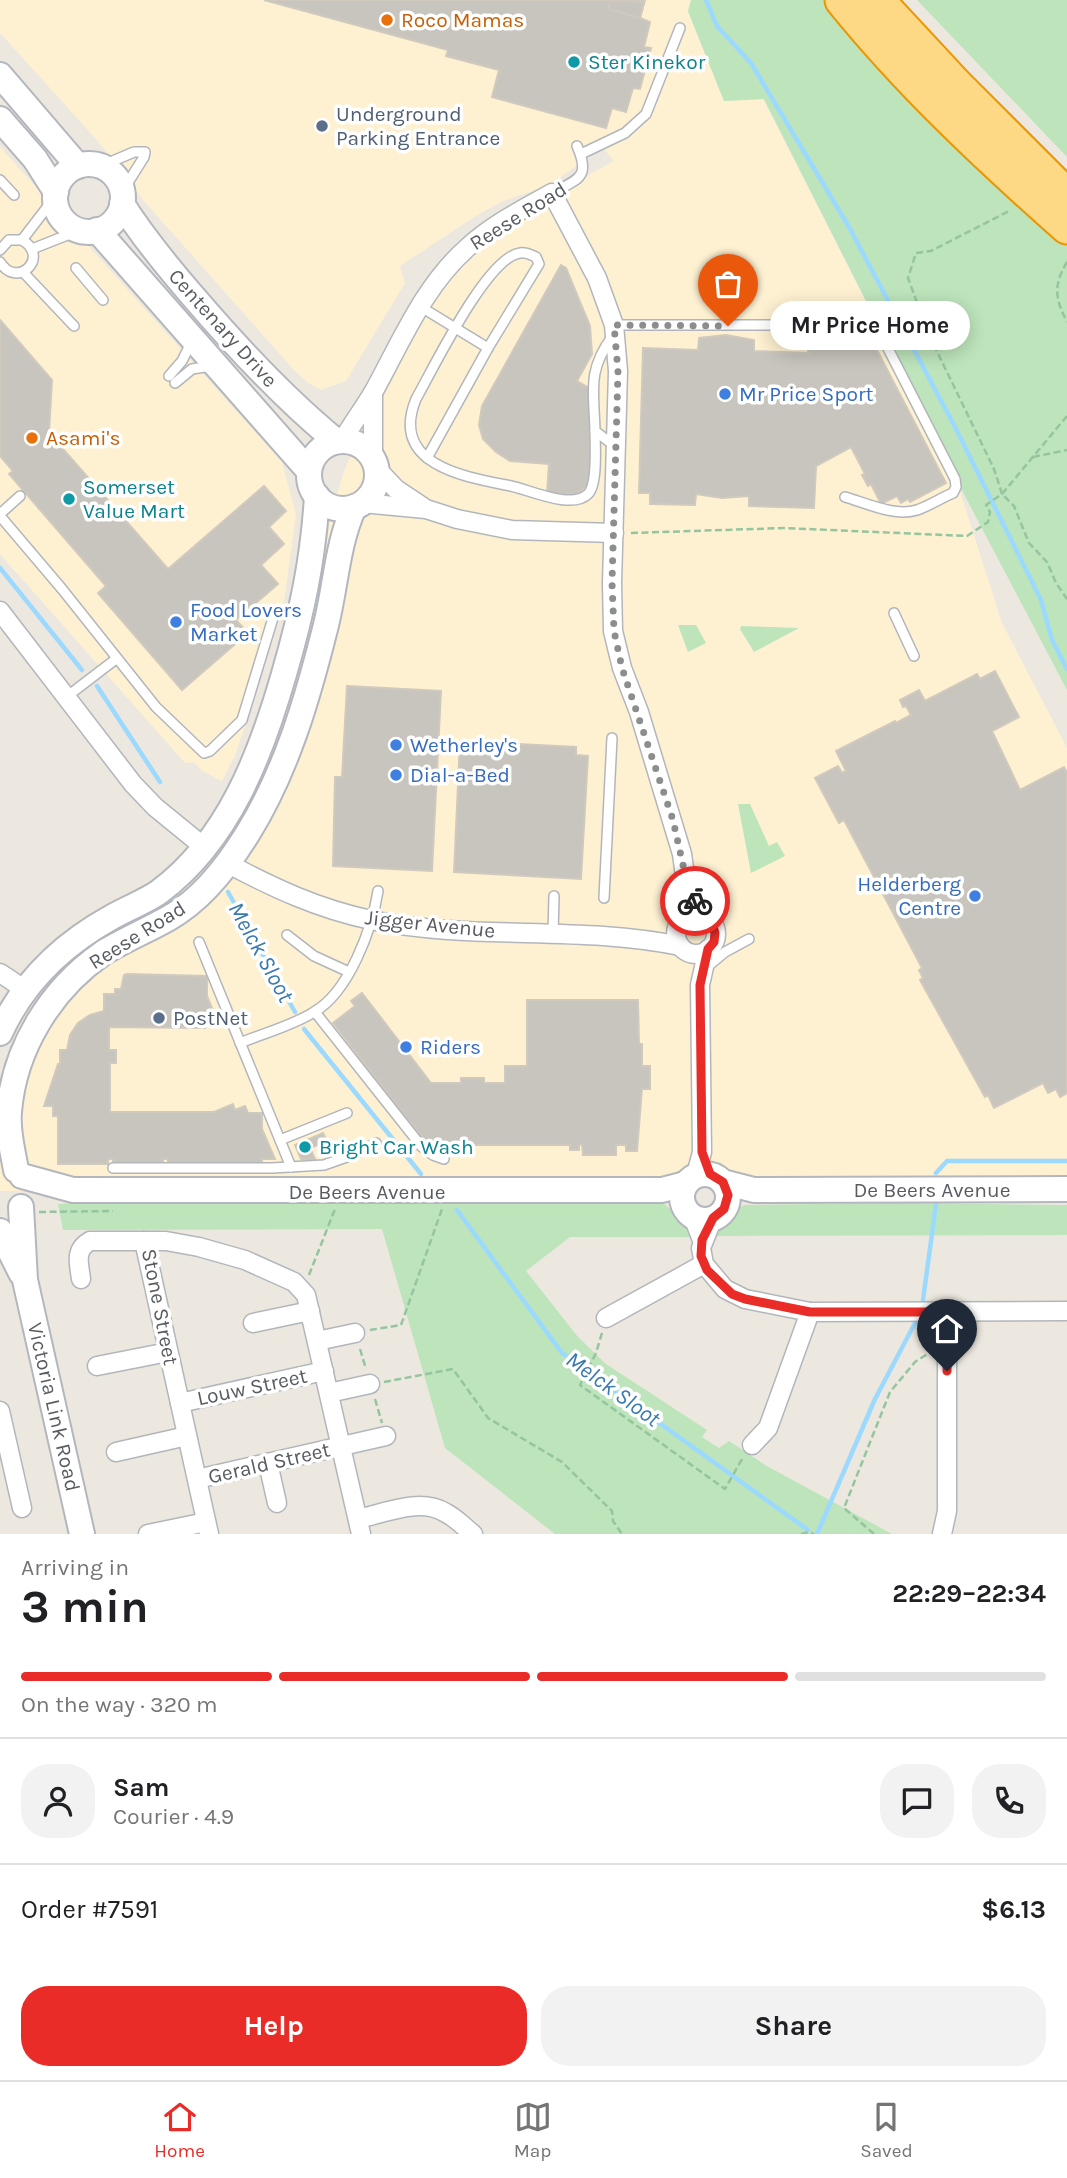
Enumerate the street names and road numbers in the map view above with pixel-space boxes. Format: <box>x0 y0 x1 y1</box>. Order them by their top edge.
street label: Reese Road <box>465 177 571 255</box>
street label: Centenary Drive <box>164 264 282 392</box>
street label: Reese Road <box>84 896 190 974</box>
street label: Jigger Avenue <box>364 905 496 943</box>
street label: De Beers Avenue <box>854 1178 1010 1202</box>
street label: De Beers Avenue <box>289 1180 445 1204</box>
street label: Stone Street <box>137 1247 183 1367</box>
street label: Victoria Link Road <box>23 1320 85 1494</box>
street label: Louw Street <box>195 1364 309 1410</box>
street label: Gerald Street <box>206 1437 332 1489</box>

